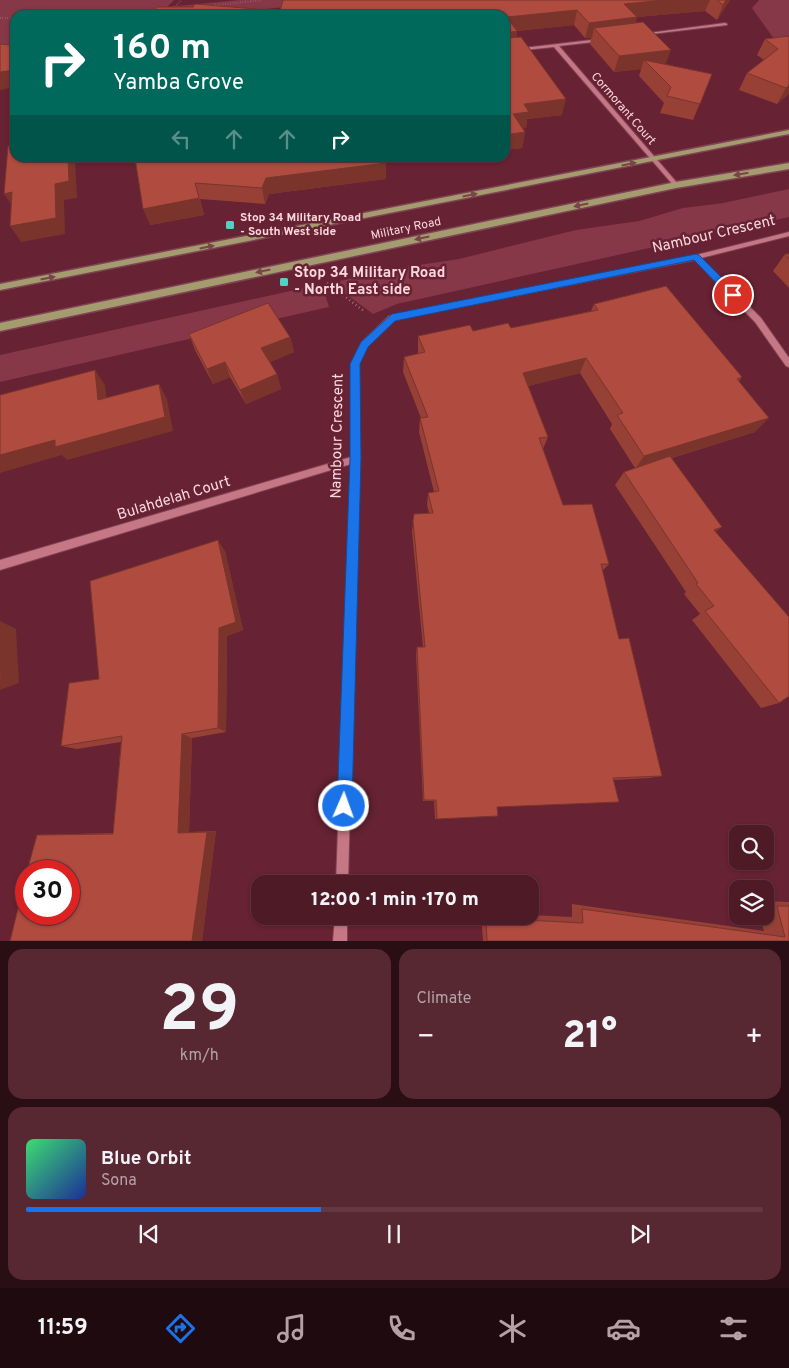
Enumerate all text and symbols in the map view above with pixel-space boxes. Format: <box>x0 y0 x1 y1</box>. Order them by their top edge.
text: 160 m <box>113 27 211 71</box>
icon: right <box>30 30 95 95</box>
street label: Cormorant Court <box>587 69 659 149</box>
text: Yamba Grove <box>113 70 244 97</box>
icon: left <box>167 125 195 153</box>
icon: ahead <box>220 125 248 153</box>
icon: ahead <box>273 125 301 153</box>
icon: right <box>326 125 354 153</box>
one-way arrow <box>622 159 638 167</box>
one-way arrow <box>733 170 749 178</box>
one-way arrow <box>462 191 477 199</box>
one-way arrow <box>573 201 589 209</box>
place label: Stop 34 Military Road - South West side <box>240 210 361 240</box>
street label: Nambour Crescent <box>651 212 777 258</box>
street label: Military Road <box>369 214 443 244</box>
marker: Stop 34 Military Road - South West side <box>224 219 236 231</box>
one-way arrow <box>415 234 430 242</box>
one-way arrow <box>200 242 216 250</box>
place label: Stop 34 Military Road - North East side <box>294 264 445 300</box>
one-way arrow <box>256 267 271 275</box>
one-way arrow <box>40 274 55 282</box>
pin <box>712 274 754 316</box>
marker: Stop 34 Military Road - North East side <box>278 276 290 288</box>
icon: arrive <box>719 281 747 309</box>
street label: Nambour Crescent <box>327 373 349 499</box>
street label: Bulahdelah Court <box>115 473 233 525</box>
position arrow <box>317 779 369 831</box>
map controls <box>729 825 774 925</box>
button: search <box>729 825 774 870</box>
speed limit sign: 30 <box>15 860 80 925</box>
button: layers <box>729 880 774 925</box>
text: 12:00 · 1 min · 170 m <box>311 888 479 912</box>
text: 29 <box>159 972 239 1054</box>
text: Climate <box>417 989 471 1009</box>
text: 21° <box>562 1013 617 1062</box>
text: − <box>417 1020 435 1056</box>
text: + <box>745 1020 763 1056</box>
text: km/h <box>180 1046 219 1066</box>
text: Blue Orbit <box>101 1147 191 1171</box>
text: Sona <box>101 1171 137 1191</box>
icon: previous <box>135 1220 163 1248</box>
icon: pause <box>380 1220 408 1248</box>
icon: next <box>626 1220 654 1248</box>
icon: directions <box>163 1311 198 1346</box>
icon: music <box>274 1311 309 1346</box>
icon: phone <box>384 1311 419 1346</box>
icon: climate <box>495 1311 530 1346</box>
icon: car <box>606 1311 641 1346</box>
icon: filters <box>716 1311 751 1346</box>
text: 11:59 <box>38 1315 88 1342</box>

